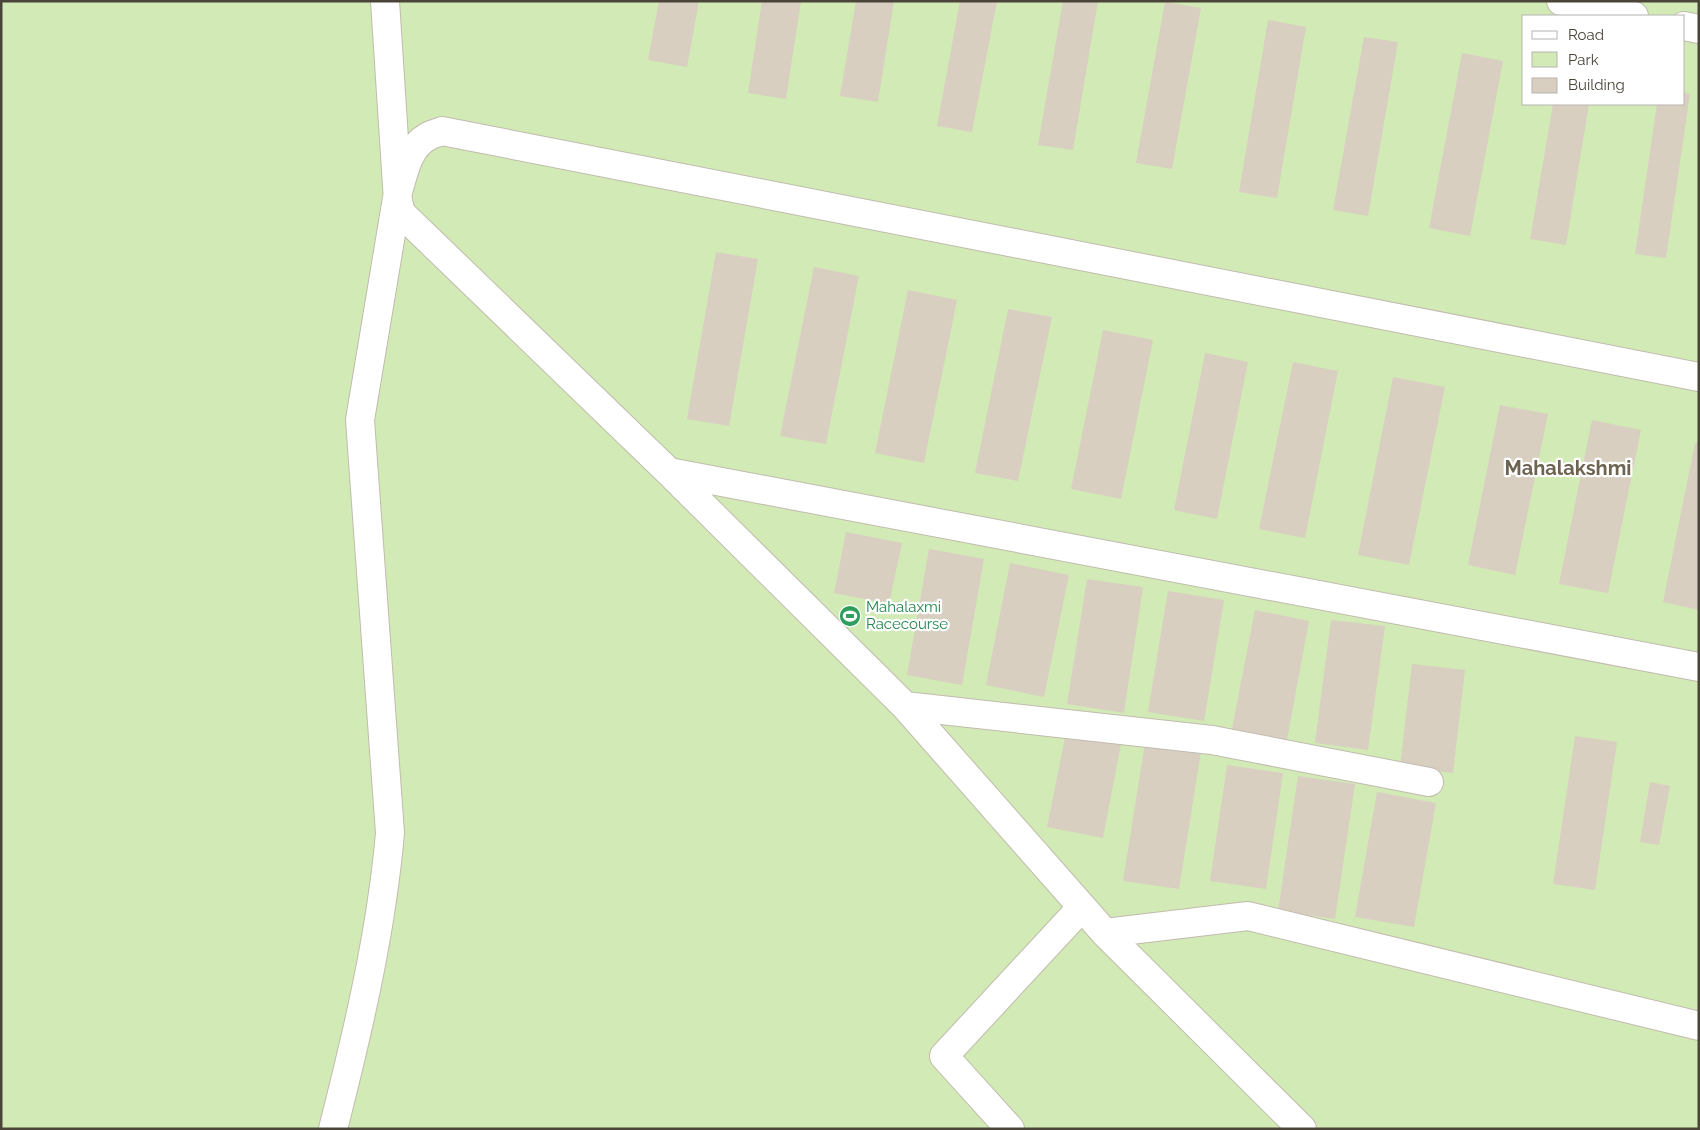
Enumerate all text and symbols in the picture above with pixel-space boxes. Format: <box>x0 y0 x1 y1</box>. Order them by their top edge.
legend <box>1522 15 1685 105</box>
text: Road <box>1568 26 1604 44</box>
text: Park <box>1568 51 1599 69</box>
text: Building <box>1568 76 1625 94</box>
district label: Mahalakshmi <box>1505 456 1631 480</box>
place label: Mahalaxmi Racecourse <box>866 598 948 633</box>
sports icon: Mahalaxmi Racecourse <box>838 604 862 628</box>

